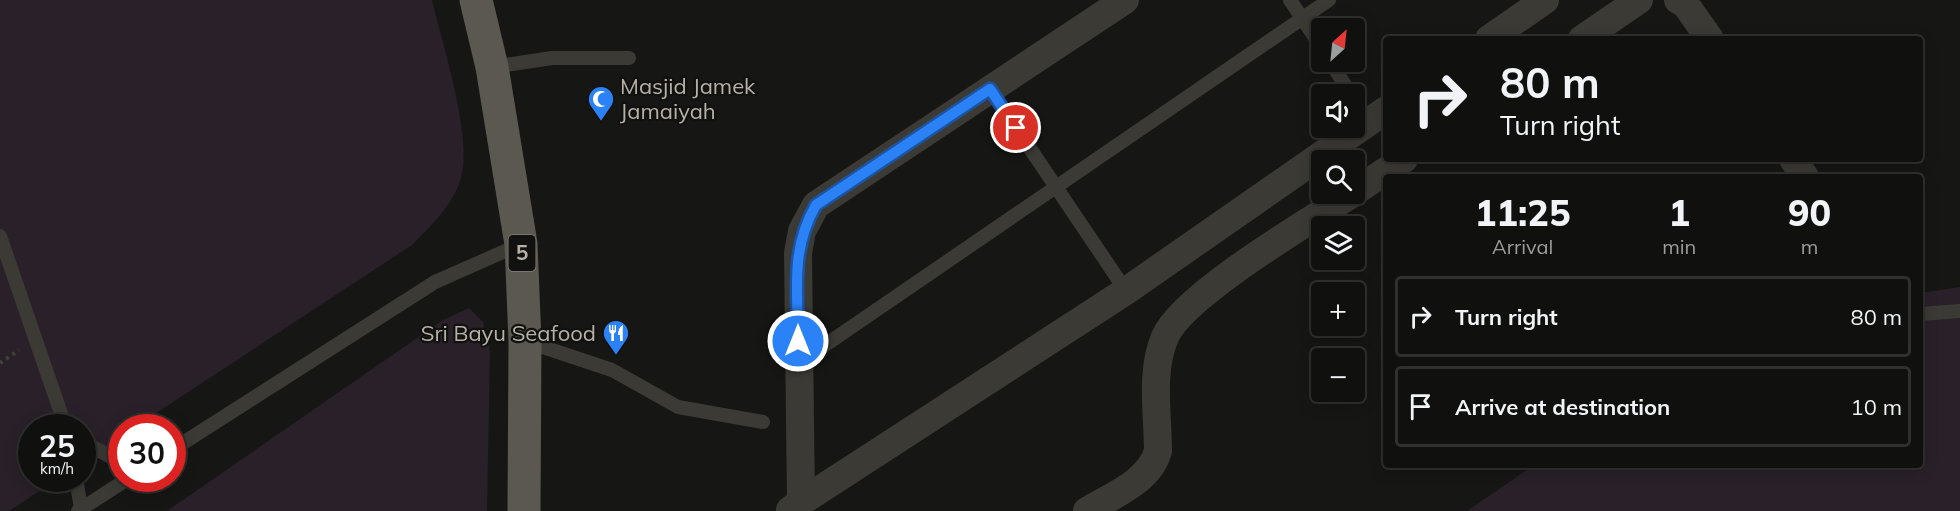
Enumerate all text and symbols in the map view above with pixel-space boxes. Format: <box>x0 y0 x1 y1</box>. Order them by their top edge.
north arrow <box>1311 18 1365 72</box>
map controls <box>1311 18 1365 402</box>
text: 80 m <box>1500 56 1600 109</box>
icon: right <box>1401 60 1479 138</box>
place label: Masjid Jamek Jamaiyah <box>620 72 756 125</box>
mosque icon: Masjid Jamek Jamaiyah <box>586 84 616 122</box>
button: sound <box>1311 84 1365 138</box>
pin <box>990 102 1041 153</box>
text: Turn right <box>1500 108 1620 142</box>
icon: arrive <box>999 111 1032 144</box>
button: search <box>1311 150 1365 204</box>
text: 11:25 <box>1475 190 1571 235</box>
text: 1 <box>1668 190 1690 235</box>
text: 90 <box>1788 190 1831 235</box>
button: layers <box>1311 216 1365 270</box>
text: Arrival <box>1492 234 1553 259</box>
text: min <box>1662 234 1696 259</box>
text: m <box>1801 234 1818 259</box>
road number: 5 <box>508 235 536 271</box>
button: + <box>1311 282 1365 336</box>
icon: right <box>1404 300 1437 333</box>
text: Turn right <box>1455 303 1558 331</box>
text: 80 m <box>1851 303 1902 331</box>
position arrow <box>766 309 830 373</box>
restaurant icon: Sri Bayu Seafood <box>601 318 631 356</box>
place label: Sri Bayu Seafood <box>421 319 596 347</box>
button: − <box>1311 348 1365 402</box>
icon: arrive <box>1404 390 1437 423</box>
text: Arrive at destination <box>1455 393 1670 421</box>
text: 10 m <box>1851 393 1902 421</box>
speed limit sign: 30 <box>108 414 186 492</box>
text: 25 <box>39 427 75 465</box>
text: km/h <box>40 459 74 478</box>

